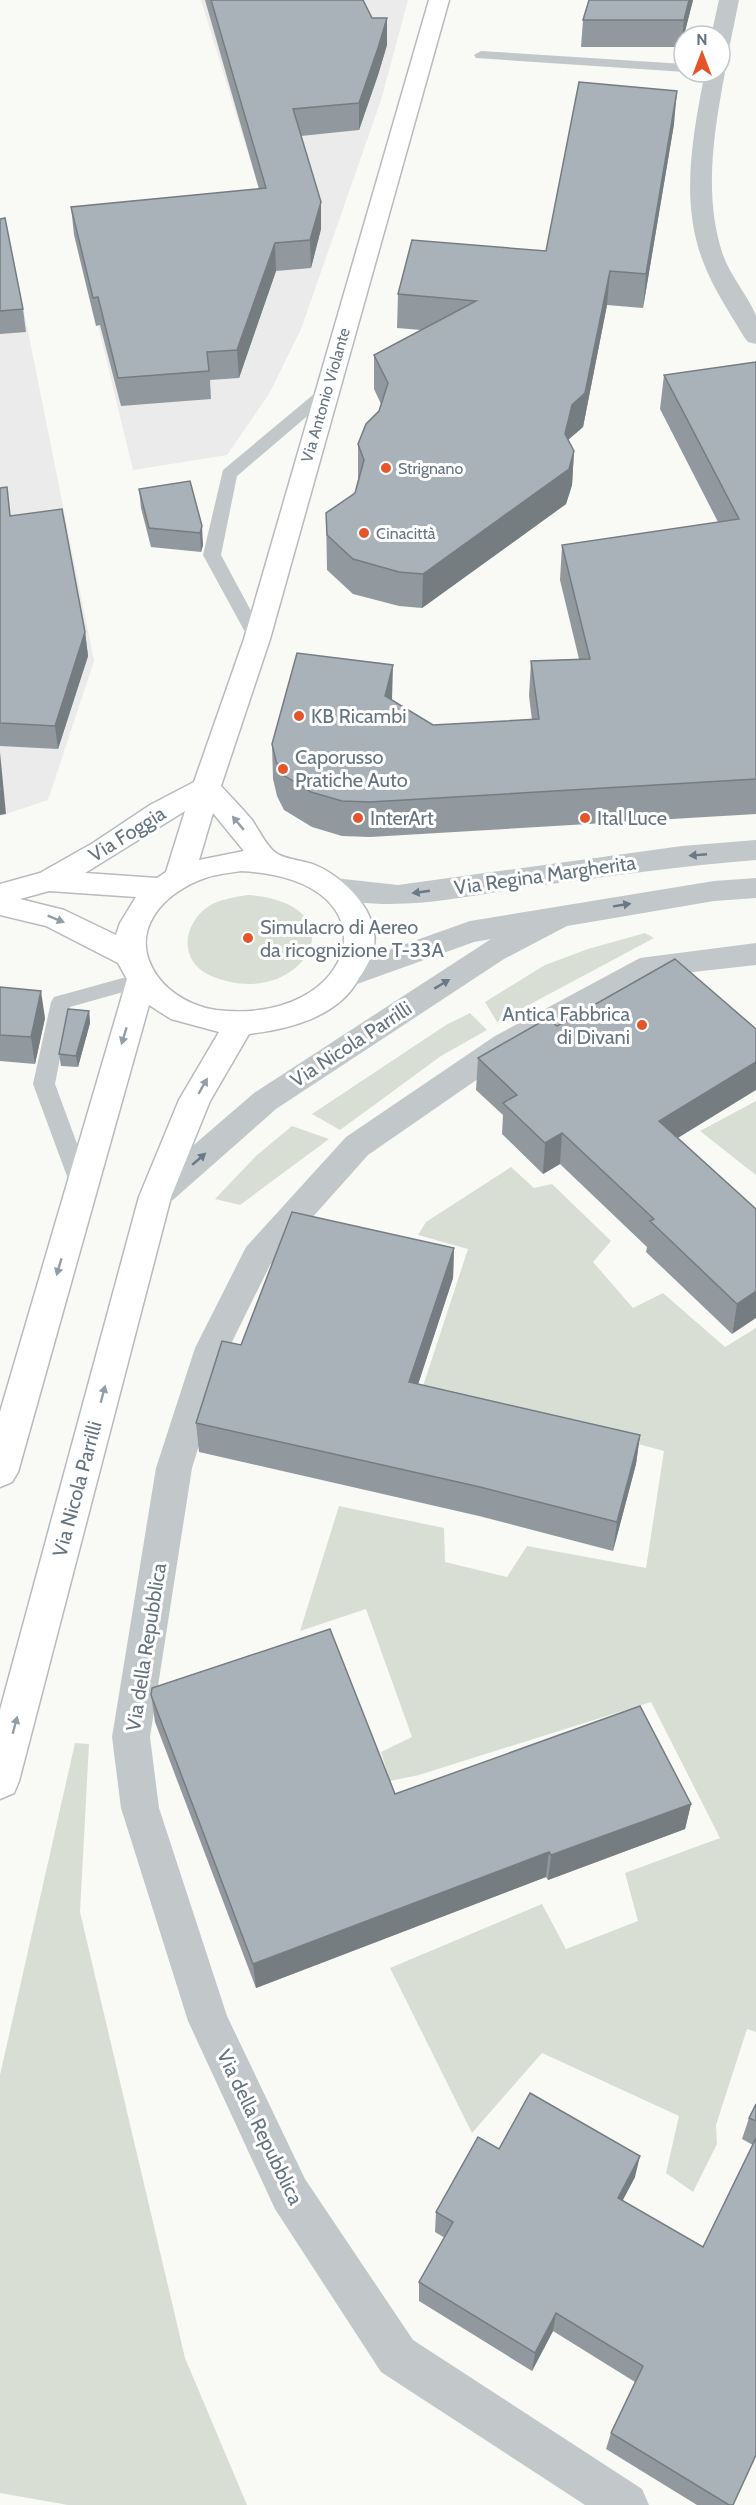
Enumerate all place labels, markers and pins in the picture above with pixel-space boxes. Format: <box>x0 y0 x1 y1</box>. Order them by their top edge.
place label: Strignano <box>398 459 463 478</box>
marker: Strignano <box>379 461 393 475</box>
place label: Cinacittà <box>376 524 436 543</box>
marker: Cinacittà <box>357 526 371 540</box>
place label: KB Ricambi <box>311 704 406 728</box>
marker: KB Ricambi <box>292 709 306 723</box>
place label: Caporusso Pratiche Auto <box>295 745 408 792</box>
marker: Caporusso Pratiche Auto <box>276 762 290 776</box>
place label: InterArt <box>370 806 434 830</box>
place label: Ital Luce <box>597 806 667 830</box>
marker: InterArt <box>351 811 365 825</box>
marker: Ital Luce <box>578 811 592 825</box>
place label: Simulacro di Aereo da ricognizione T-33A <box>260 915 444 962</box>
marker: Simulacro di Aereo da ricognizione T-33A <box>241 931 255 945</box>
place label: Antica Fabbrica di Divani <box>502 1002 630 1049</box>
marker: Antica Fabbrica di Divani <box>635 1018 649 1032</box>

